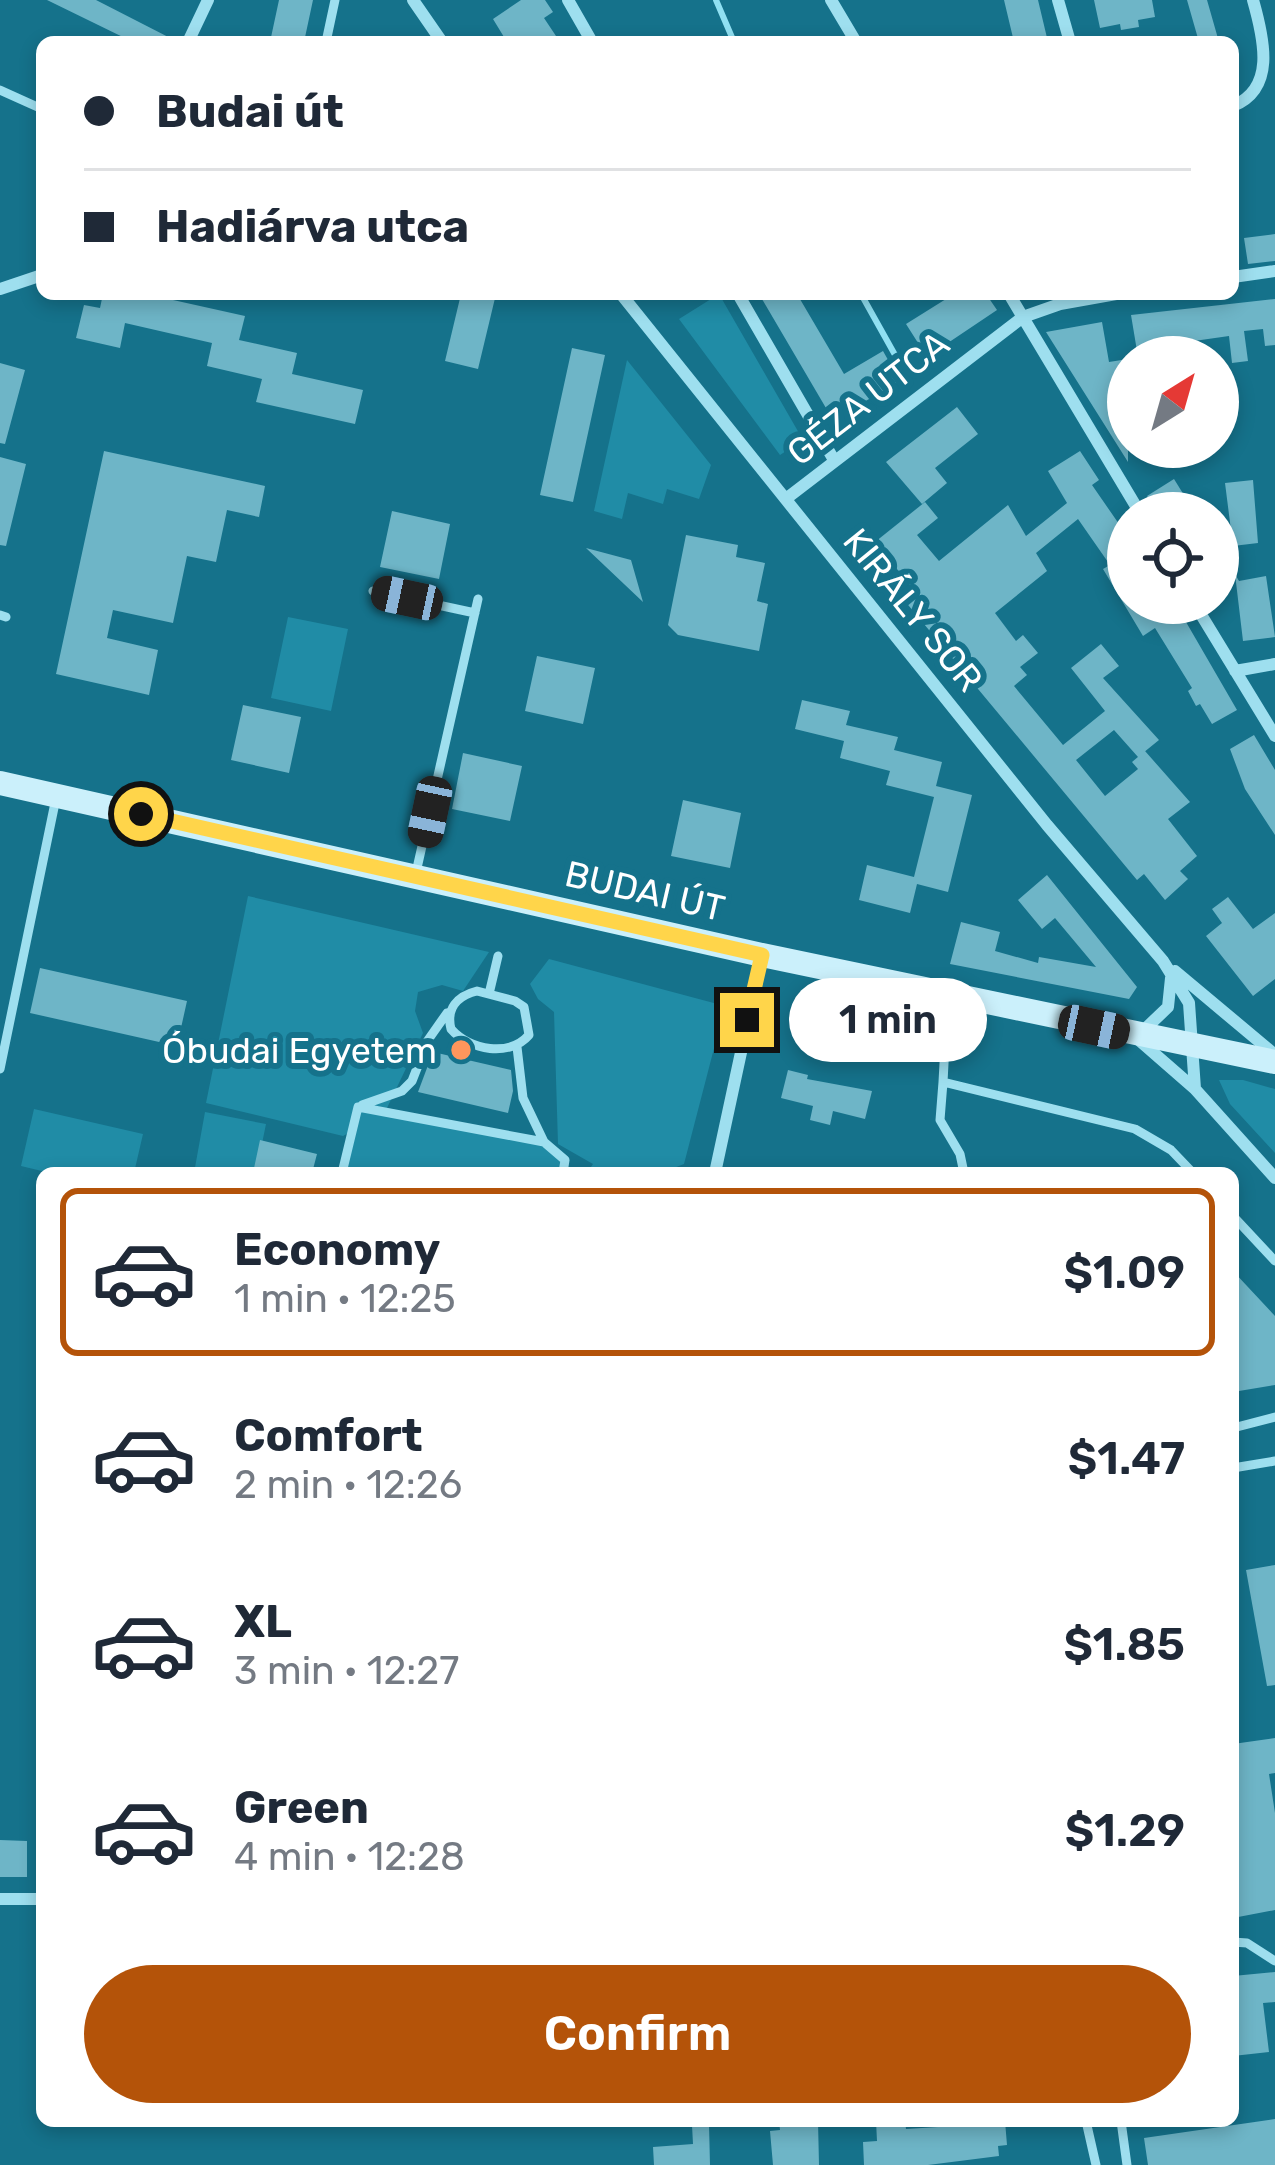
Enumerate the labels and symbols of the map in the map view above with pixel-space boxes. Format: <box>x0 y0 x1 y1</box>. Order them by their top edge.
street label: GÉZA UTCA <box>779 322 957 474</box>
north arrow <box>1107 336 1239 468</box>
street label: KIRÁLY SOR <box>834 520 992 700</box>
car <box>368 573 446 623</box>
car <box>405 773 455 851</box>
route start <box>114 787 168 841</box>
street label: BUDAI ÚT <box>561 852 729 930</box>
callout: 1 min <box>789 978 987 1062</box>
route end <box>720 993 774 1047</box>
car <box>1055 1002 1133 1052</box>
place label: Óbudai Egyetem <box>162 1029 437 1072</box>
marker: Óbudai Egyetem <box>448 1037 474 1063</box>

